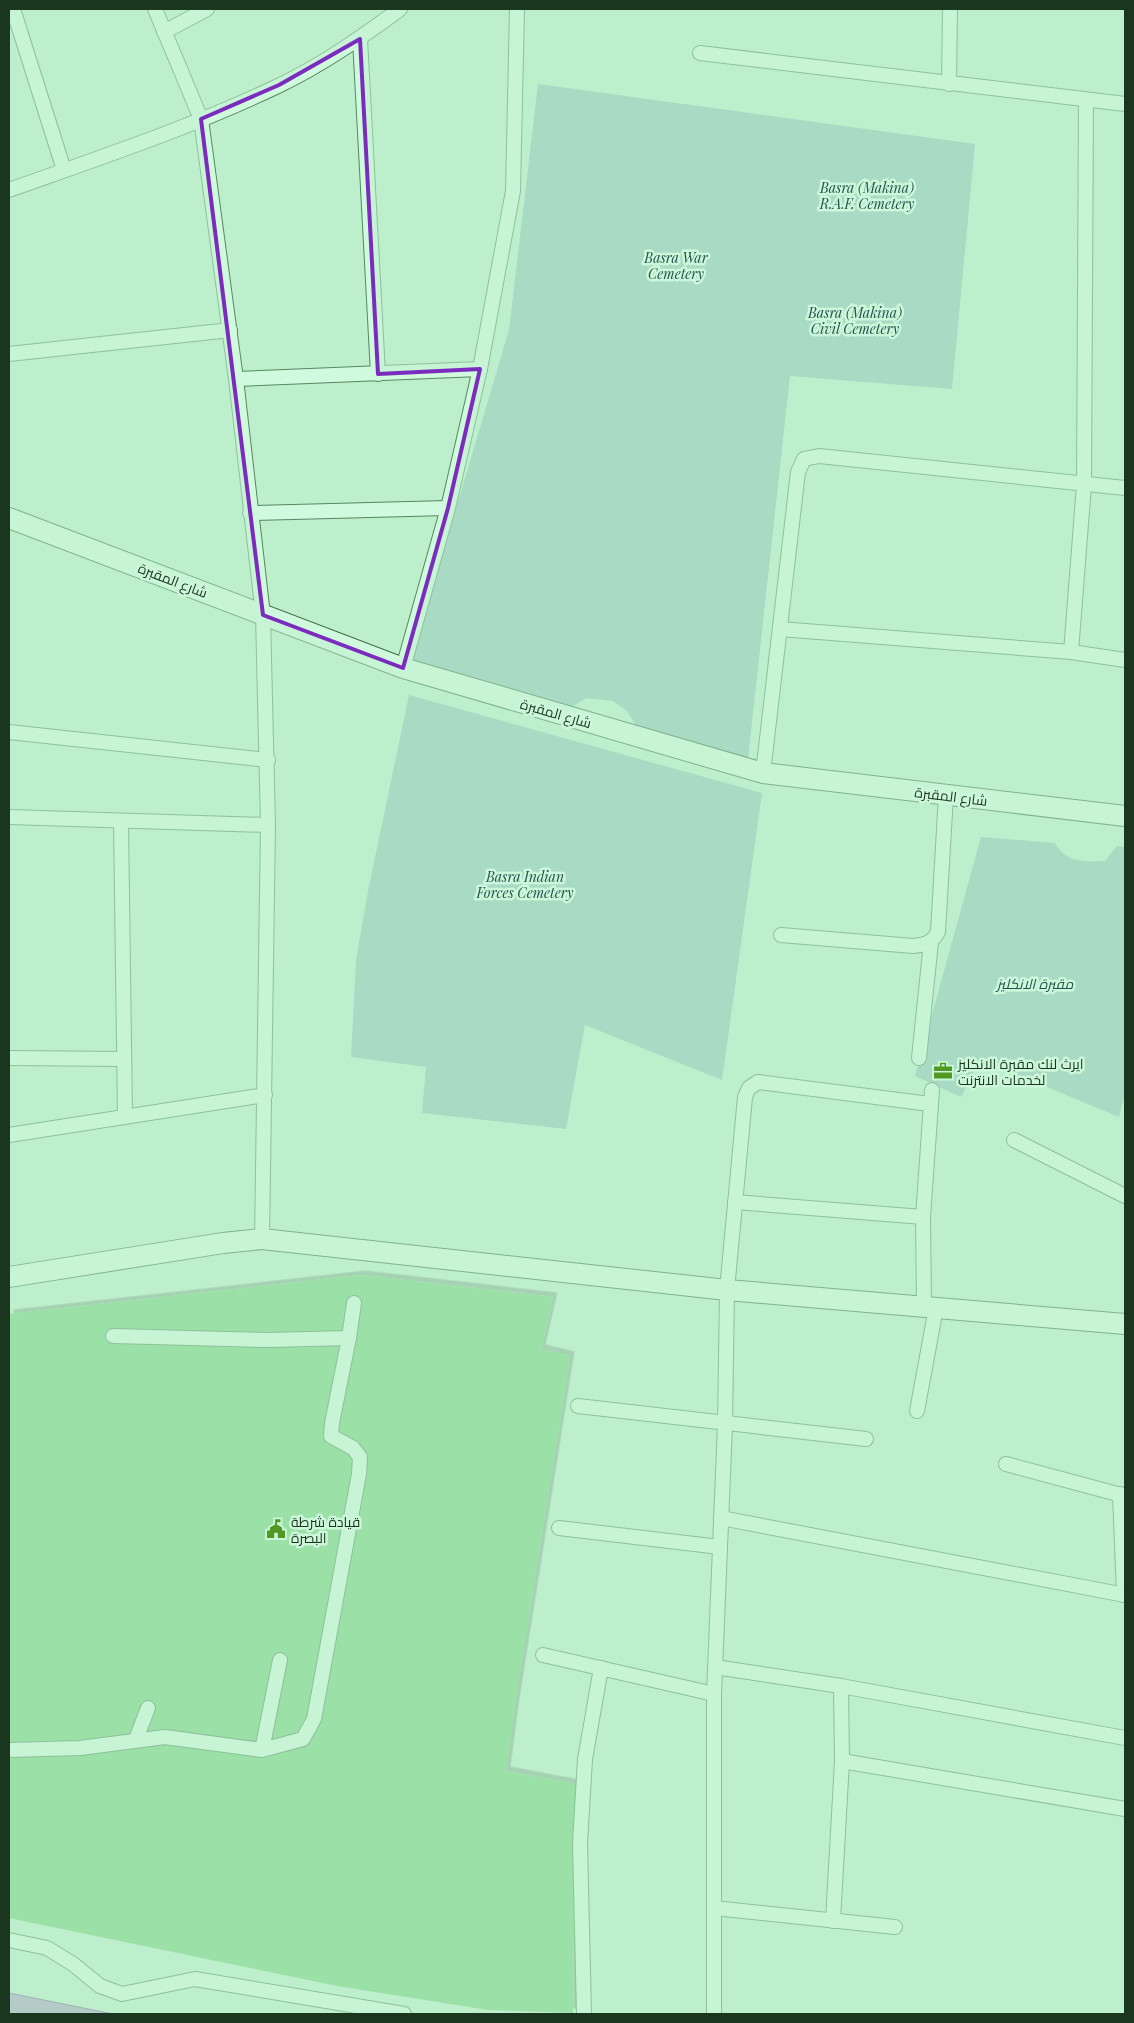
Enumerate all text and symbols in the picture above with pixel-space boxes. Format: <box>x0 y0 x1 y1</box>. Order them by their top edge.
park label: Basra (Makina) R.A.F. Cemetery <box>819 178 915 213</box>
park label: Basra War Cemetery <box>643 248 709 283</box>
park label: Basra (Makina) Civil Cemetery <box>807 303 902 338</box>
street label: شارع المقبرة <box>135 558 211 602</box>
street label: شارع المقبرة <box>518 694 594 732</box>
street label: شارع المقبرة <box>914 782 988 810</box>
park label: Basra Indian Forces Cemetery <box>476 867 574 902</box>
park label: مقبرة الانكليز <box>995 974 1074 993</box>
place label: ايرث لنك مقبرة الانكليز لخدمات الانترنت <box>957 1054 1083 1089</box>
office icon: ايرث لنك مقبرة الانكليز لخدمات الانترنت <box>932 1060 954 1082</box>
place label: قيادة شرطة البصرة <box>291 1512 360 1547</box>
public building icon: قيادة شرطة البصرة <box>265 1518 287 1540</box>

